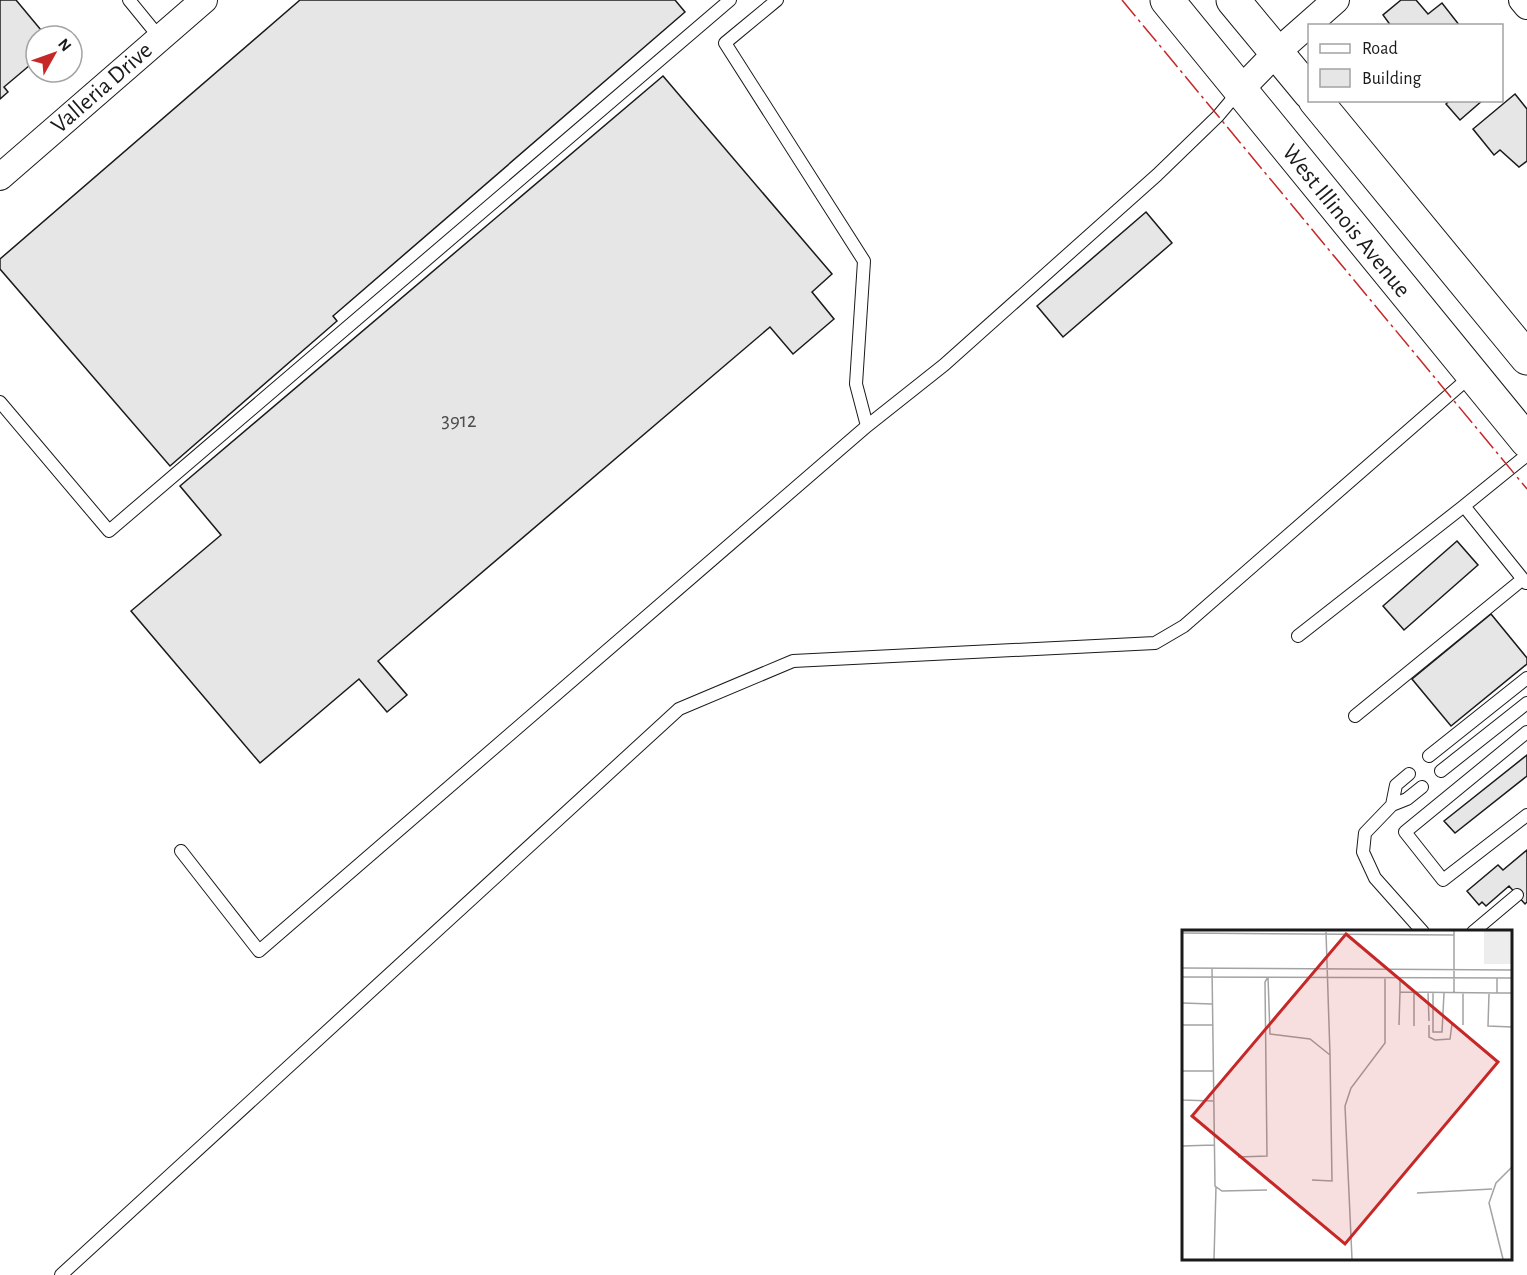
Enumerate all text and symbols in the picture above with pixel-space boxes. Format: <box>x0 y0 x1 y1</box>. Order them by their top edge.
north arrow <box>24 24 84 84</box>
legend <box>1308 24 1503 102</box>
text: N <box>55 36 74 54</box>
street label: Valleria Drive <box>47 38 157 138</box>
text: Road <box>1362 40 1398 58</box>
text: Building <box>1362 70 1422 88</box>
street label: West Illinois Avenue <box>1277 140 1415 302</box>
house number: 3912 <box>441 410 477 431</box>
inset map <box>1182 930 1512 1260</box>

